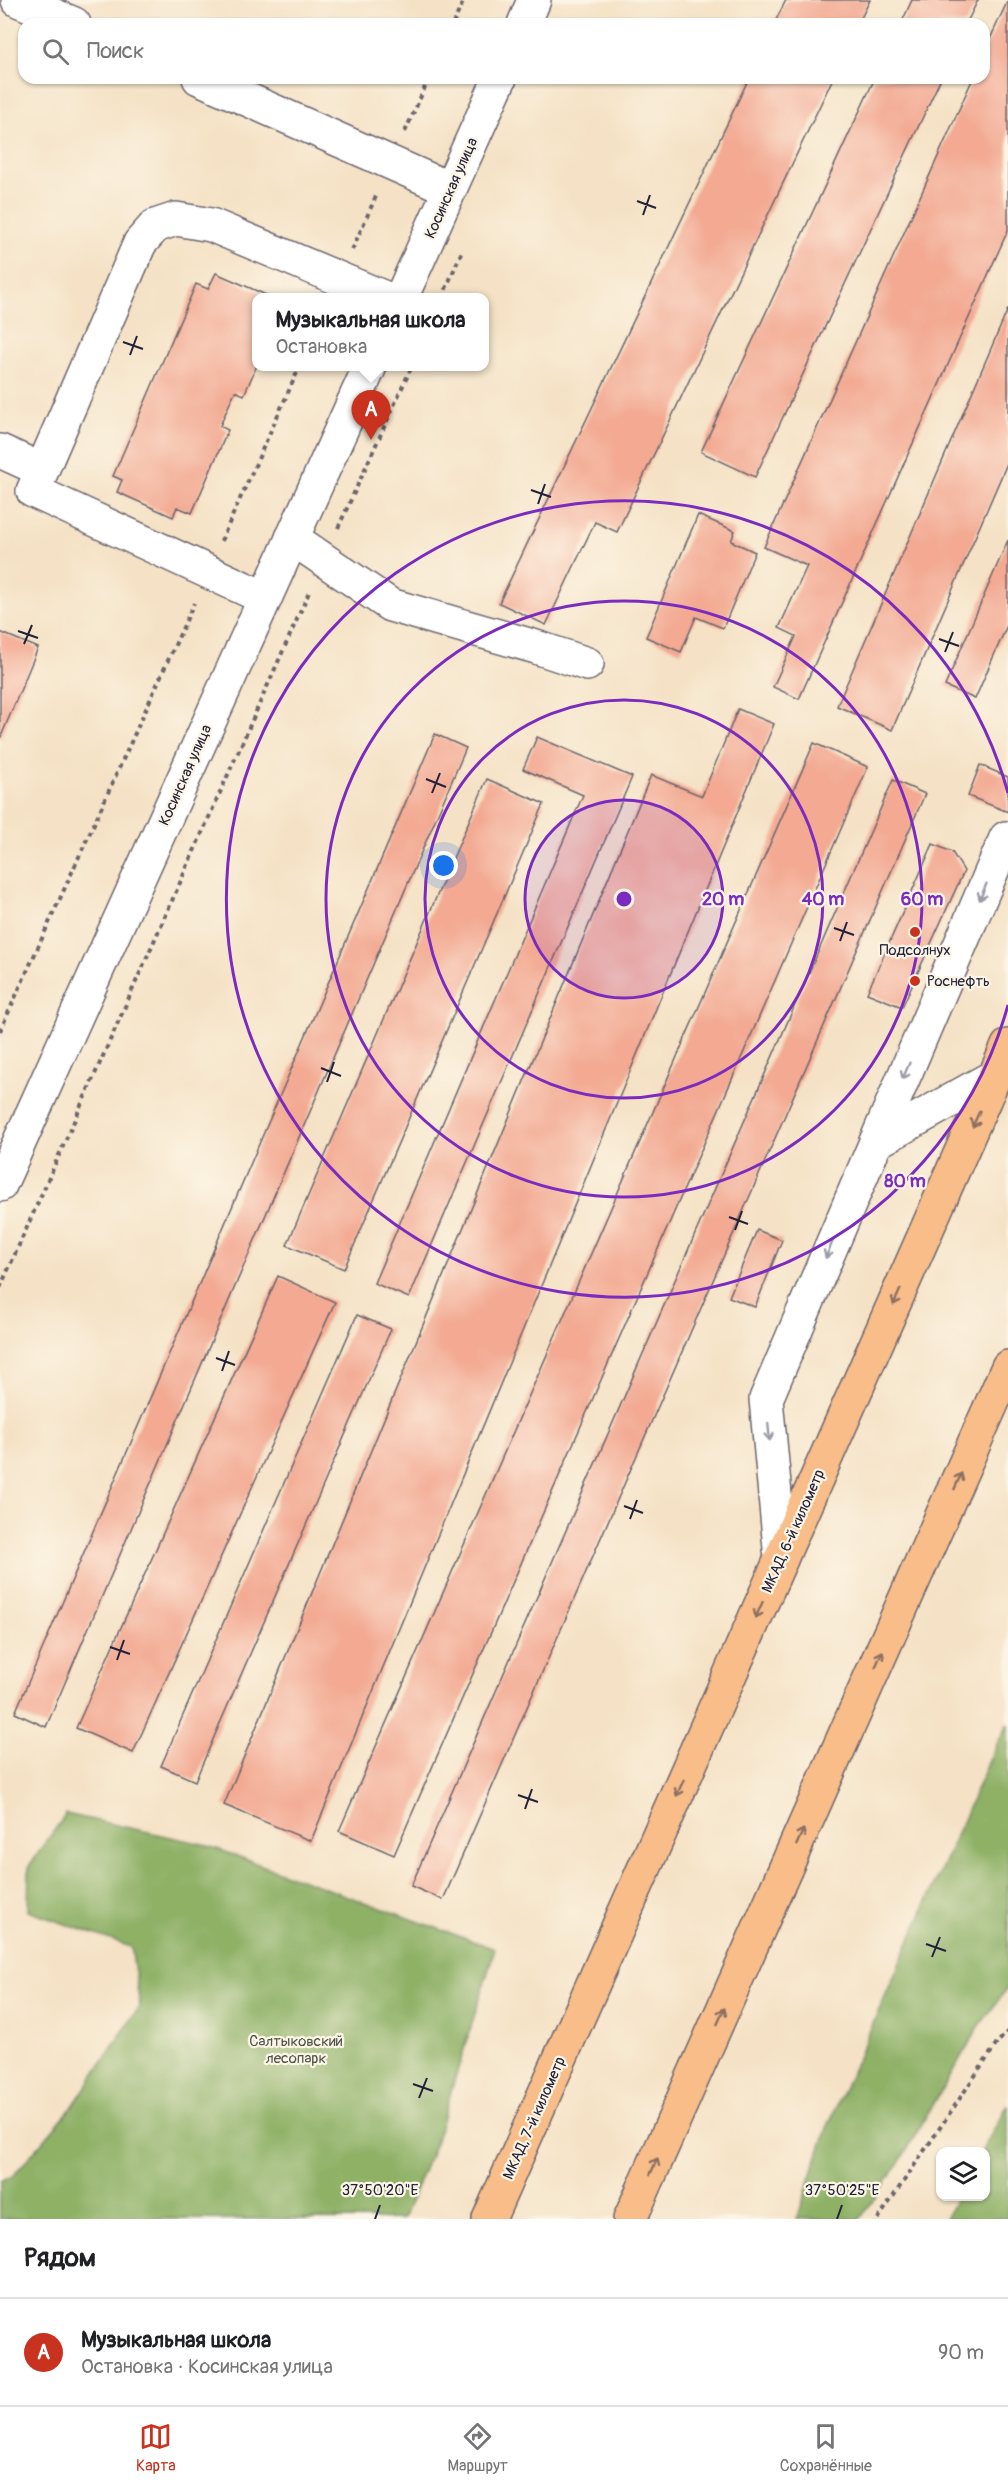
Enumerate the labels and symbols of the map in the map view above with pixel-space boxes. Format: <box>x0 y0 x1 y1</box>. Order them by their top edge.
street label: Косинская улица <box>421 135 482 242</box>
pin: A <box>352 390 391 440</box>
street label: Косинская улица <box>155 722 216 829</box>
your location <box>429 851 458 880</box>
one-way arrow <box>977 882 988 900</box>
text: 20 m <box>702 888 744 911</box>
text: 40 m <box>802 888 844 911</box>
text: 60 m <box>901 888 943 911</box>
centre of rings <box>614 889 634 909</box>
marker: Подсолнух <box>908 925 922 939</box>
place label: Подсолнух <box>879 941 951 960</box>
place label: Роснефть <box>927 972 990 991</box>
marker: Роснефть <box>908 974 922 988</box>
one-way arrow <box>900 1061 911 1079</box>
one-way arrow <box>970 1109 981 1127</box>
text: 80 m <box>884 1170 926 1193</box>
one-way arrow <box>823 1241 834 1259</box>
one-way arrow <box>891 1288 902 1306</box>
one-way arrow <box>764 1422 775 1441</box>
street label: МКАД, 6-й километр <box>758 1467 829 1596</box>
one-way arrow <box>952 1472 964 1490</box>
one-way arrow <box>752 1601 763 1619</box>
one-way arrow <box>874 1650 885 1668</box>
one-way arrow <box>673 1779 685 1797</box>
one-way arrow <box>795 1829 806 1847</box>
one-way arrow <box>716 2007 727 2025</box>
park label: Салтыковский лесопарк <box>249 2032 343 2068</box>
street label: МКАД, 7-й километр <box>499 2054 570 2182</box>
one-way arrow <box>649 2157 660 2175</box>
text: 37°50'20"E <box>342 2181 419 2200</box>
text: 37°50'25"E <box>805 2181 880 2200</box>

